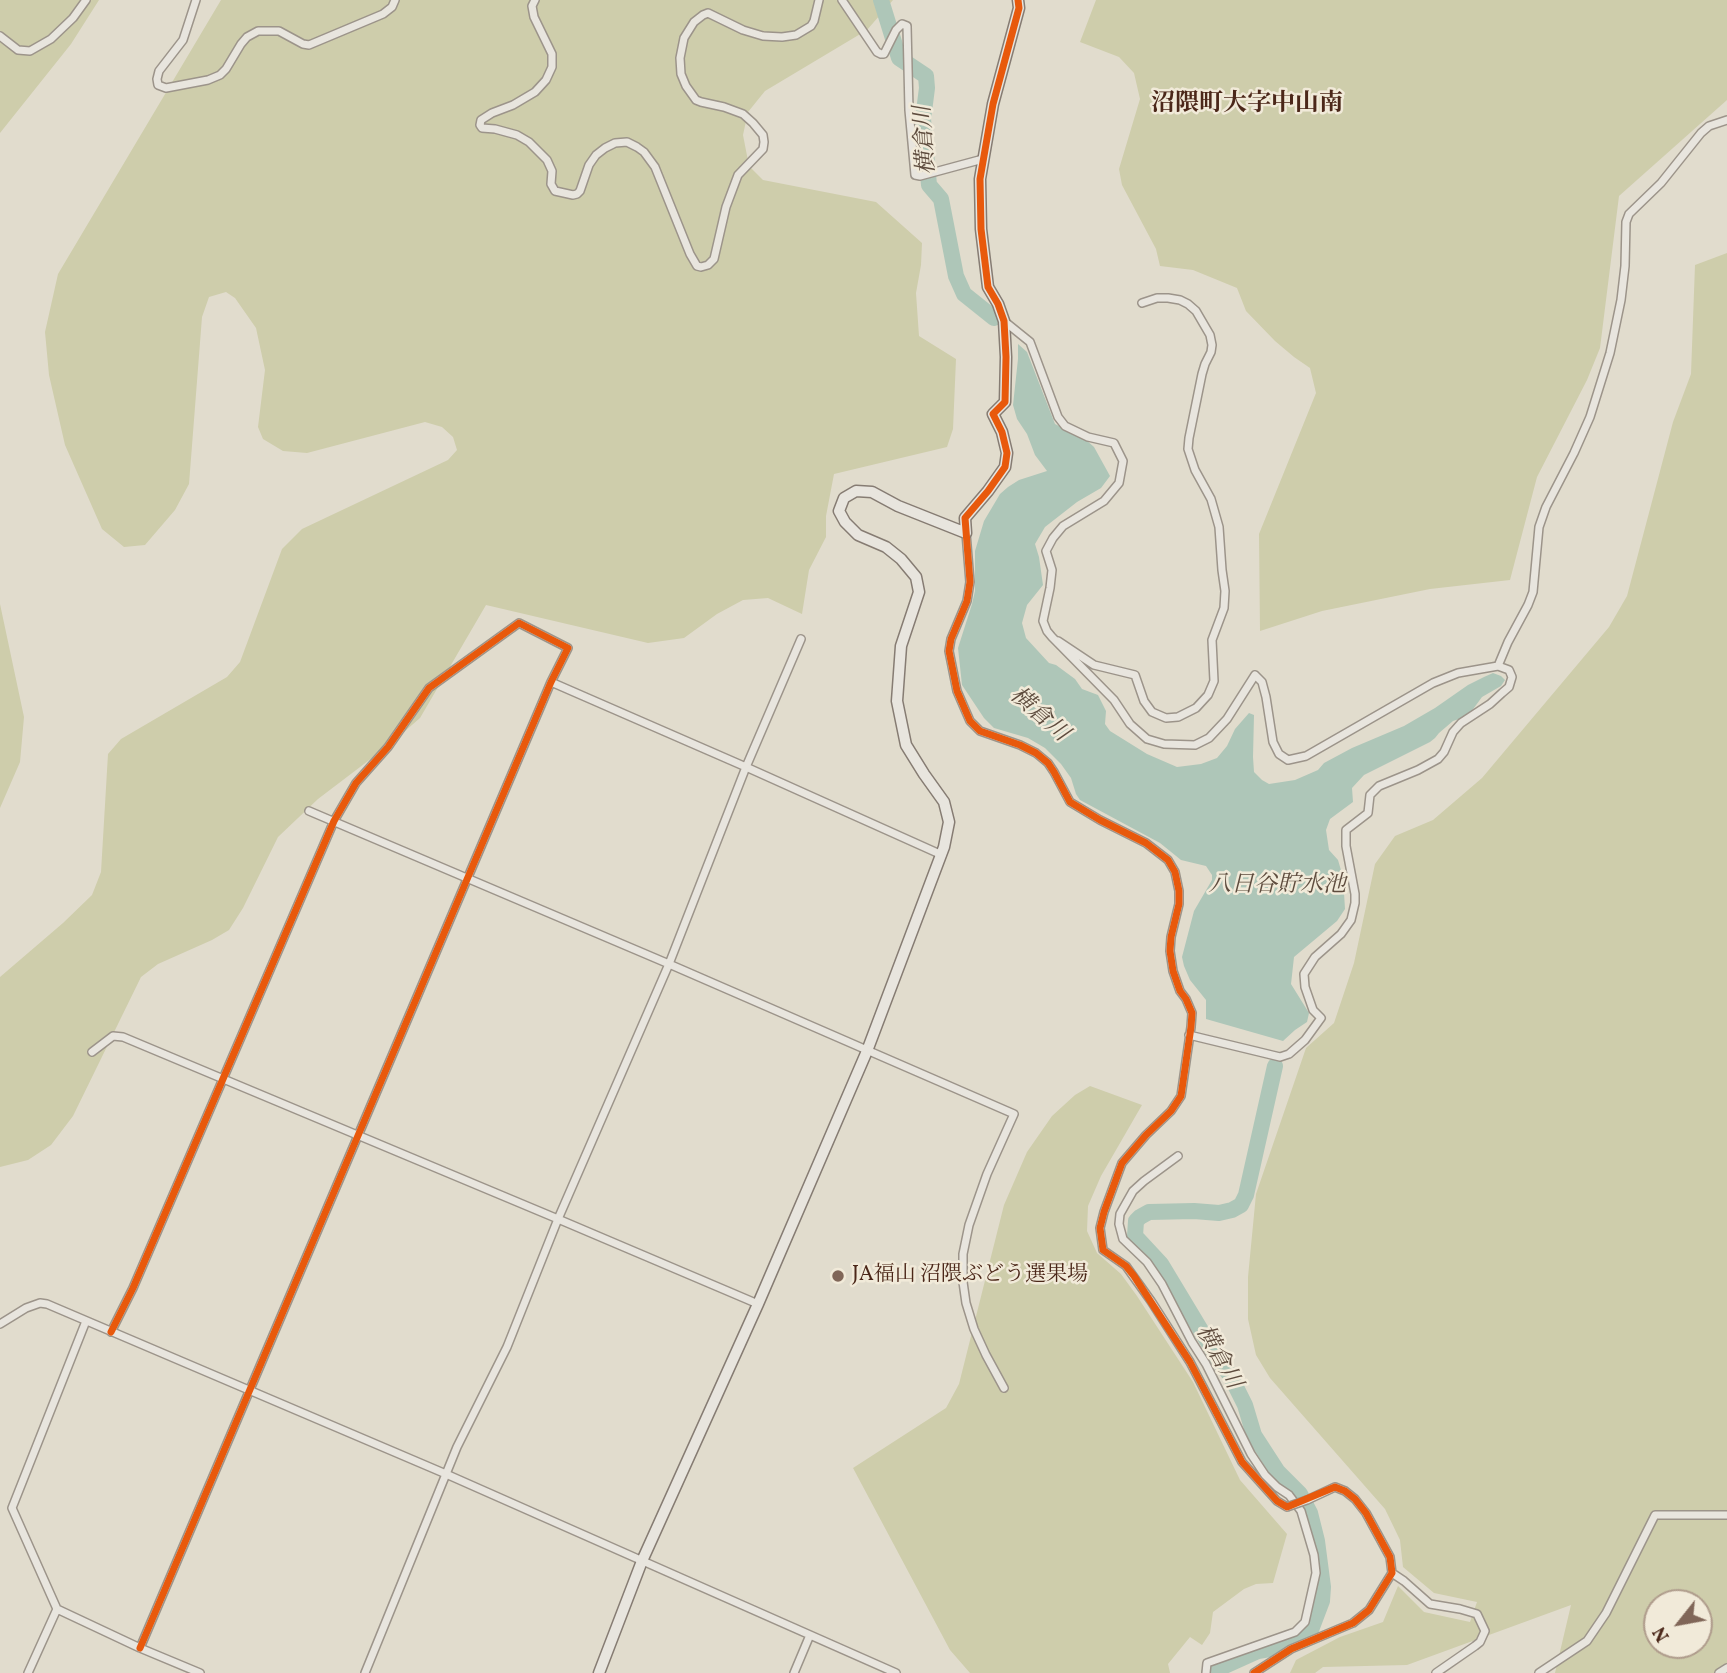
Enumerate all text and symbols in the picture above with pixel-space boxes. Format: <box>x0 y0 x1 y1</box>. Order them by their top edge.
district label: 沼隈町大字中山南 <box>1151 92 1343 120</box>
water label: 横倉川 <box>911 105 943 175</box>
water label: 横倉川 <box>1003 683 1073 749</box>
water label: 八日谷貯水池 <box>1208 873 1346 901</box>
place label: JA福山 沼隈ぶどう選果場 <box>852 1263 1088 1289</box>
marker: JA福山 沼隈ぶどう選果場 <box>830 1268 846 1284</box>
water label: 横倉川 <box>1188 1321 1246 1395</box>
north arrow <box>1643 1589 1713 1659</box>
text: N <box>1647 1621 1676 1646</box>

